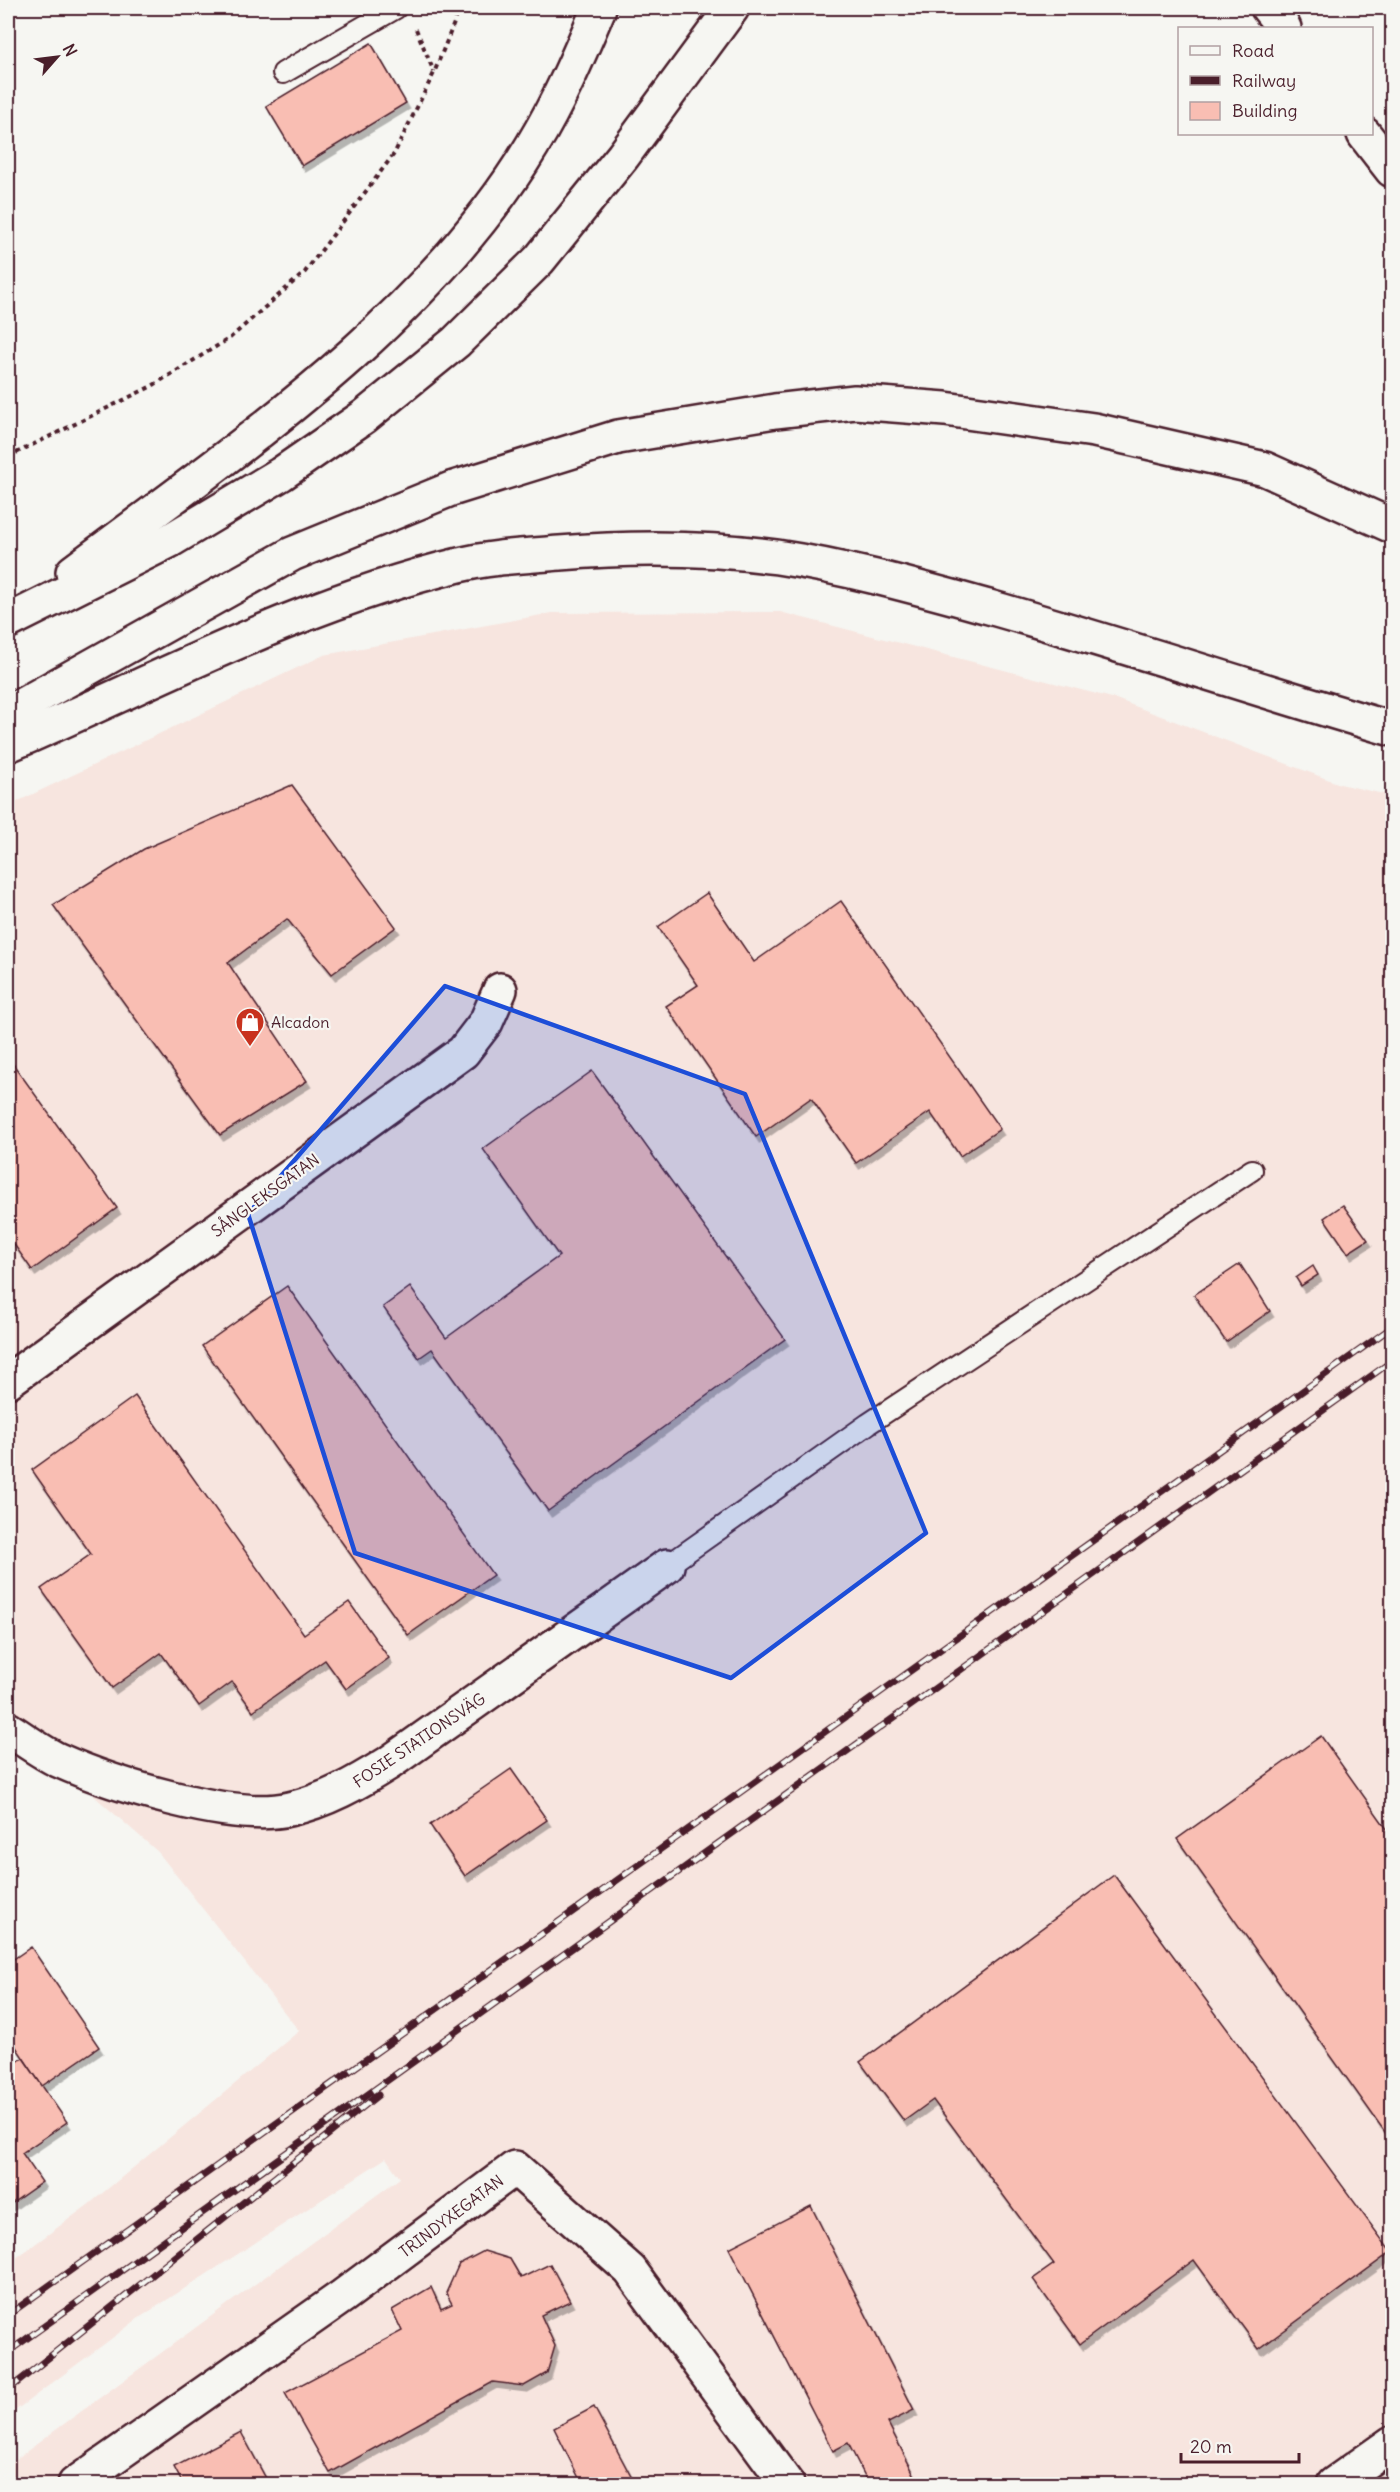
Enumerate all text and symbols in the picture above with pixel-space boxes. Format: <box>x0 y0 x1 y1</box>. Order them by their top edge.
north arrow <box>27 27 87 87</box>
legend <box>1178 27 1373 135</box>
text: Road <box>1232 39 1275 62</box>
text: N <box>59 40 82 60</box>
text: Railway <box>1232 69 1296 92</box>
text: Building <box>1232 99 1297 122</box>
shop icon: Alcadon <box>234 1006 266 1048</box>
place label: Alcadon <box>271 1012 330 1032</box>
street label: SÅNGLEKSGATAN <box>207 1149 323 1241</box>
street label: FOSIE STATIONSVÄG <box>349 1688 489 1792</box>
street label: TRINDYXEGATAN <box>395 2170 507 2262</box>
scale bar <box>1181 2426 1300 2464</box>
text: 20 m <box>1190 2435 1232 2458</box>

